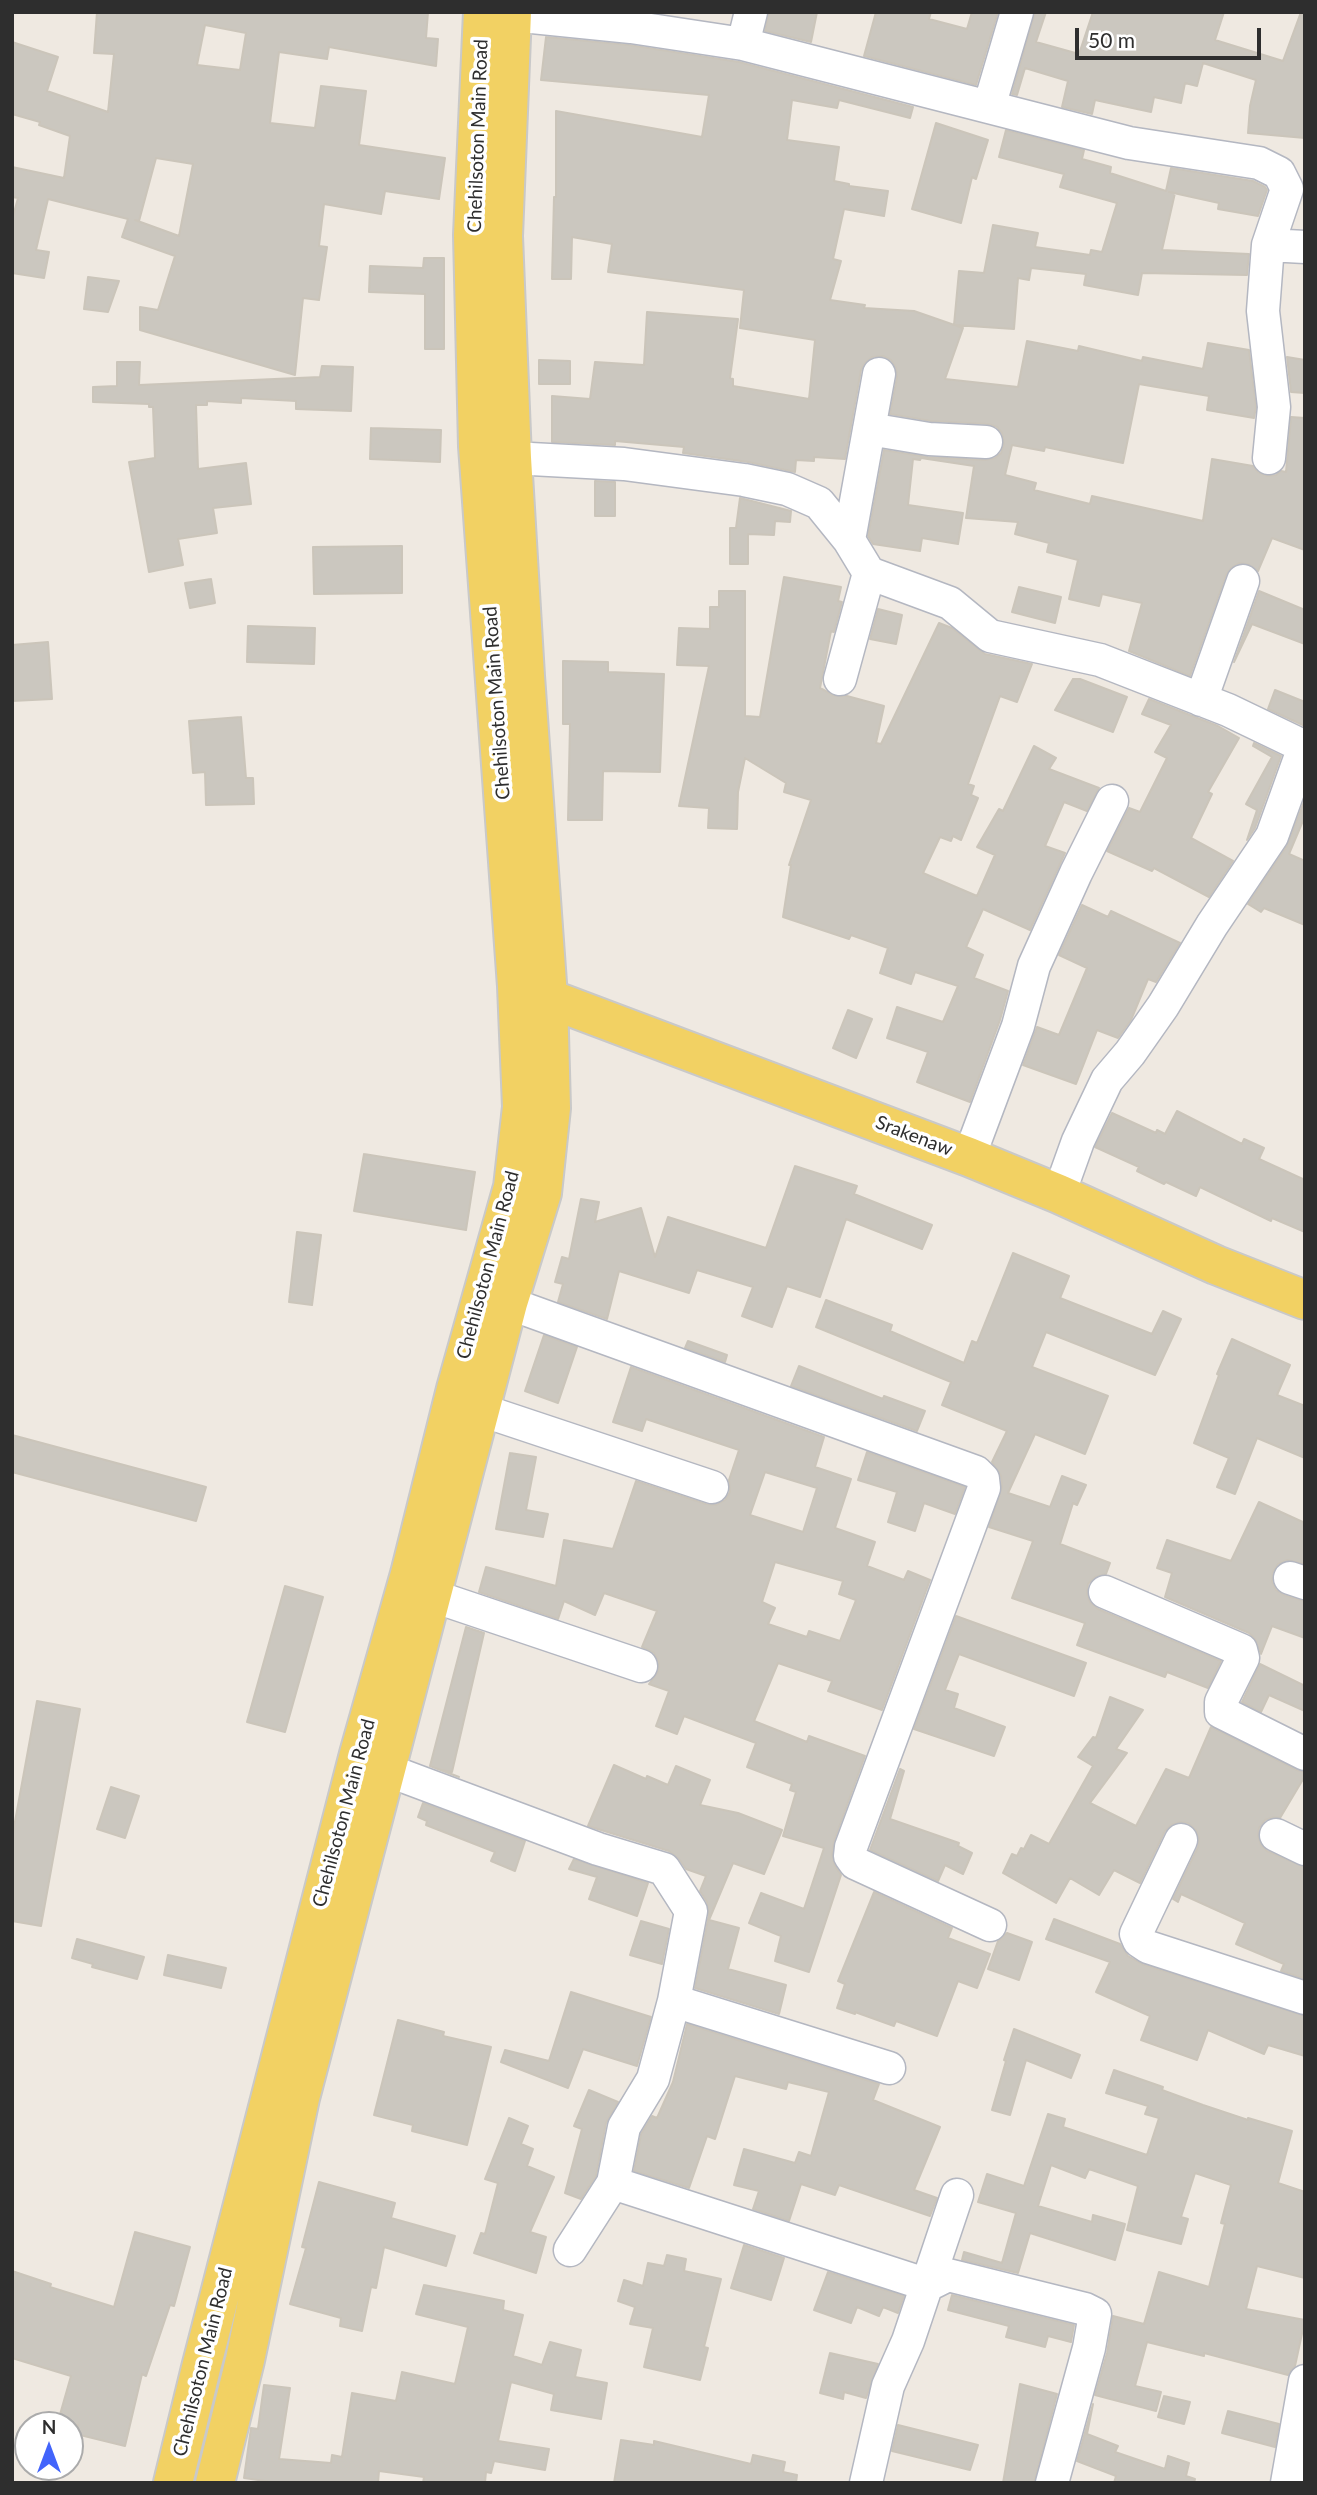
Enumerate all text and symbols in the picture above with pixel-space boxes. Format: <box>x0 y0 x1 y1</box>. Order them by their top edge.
scale bar <box>1079 14 1264 58</box>
text: 50 m <box>1088 27 1135 52</box>
street label: Chehilsoton Main Road <box>463 39 493 233</box>
street label: Chehilsoton Main Road <box>479 606 515 800</box>
street label: Srakenaw <box>872 1111 956 1161</box>
street label: Chehilsoton Main Road <box>452 1168 524 1362</box>
street label: Chehilsoton Main Road <box>308 1716 380 1910</box>
street label: Chehilsoton Main Road <box>168 2265 238 2459</box>
north arrow <box>14 2411 84 2481</box>
text: N <box>42 2415 56 2438</box>

